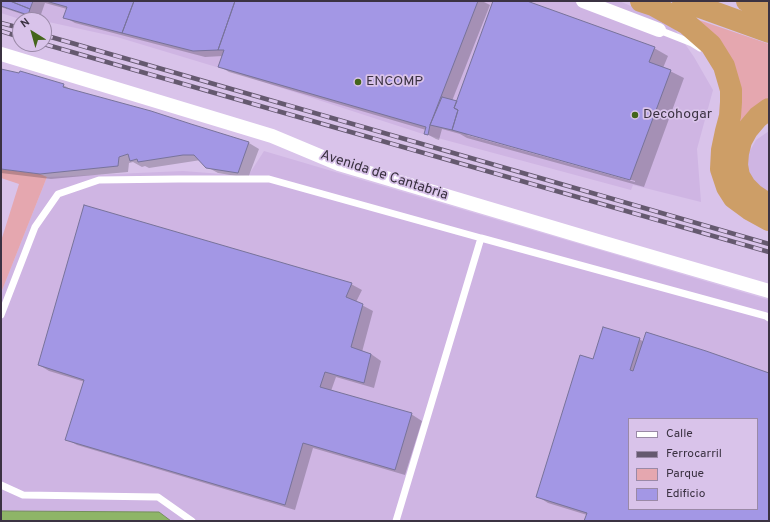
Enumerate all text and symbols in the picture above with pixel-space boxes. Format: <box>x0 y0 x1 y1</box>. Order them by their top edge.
north arrow <box>12 12 52 52</box>
text: N <box>18 15 33 31</box>
place label: ENCOMP <box>366 74 423 90</box>
marker: ENCOMP <box>353 77 363 87</box>
place label: Decohogar <box>643 107 712 123</box>
marker: Decohogar <box>630 110 640 120</box>
street label: Avenida de Cantabria <box>318 147 450 205</box>
legend <box>628 418 758 510</box>
text: Calle <box>666 426 693 442</box>
text: Ferrocarril <box>666 446 722 462</box>
text: Parque <box>666 466 704 482</box>
text: Edificio <box>666 486 705 502</box>

